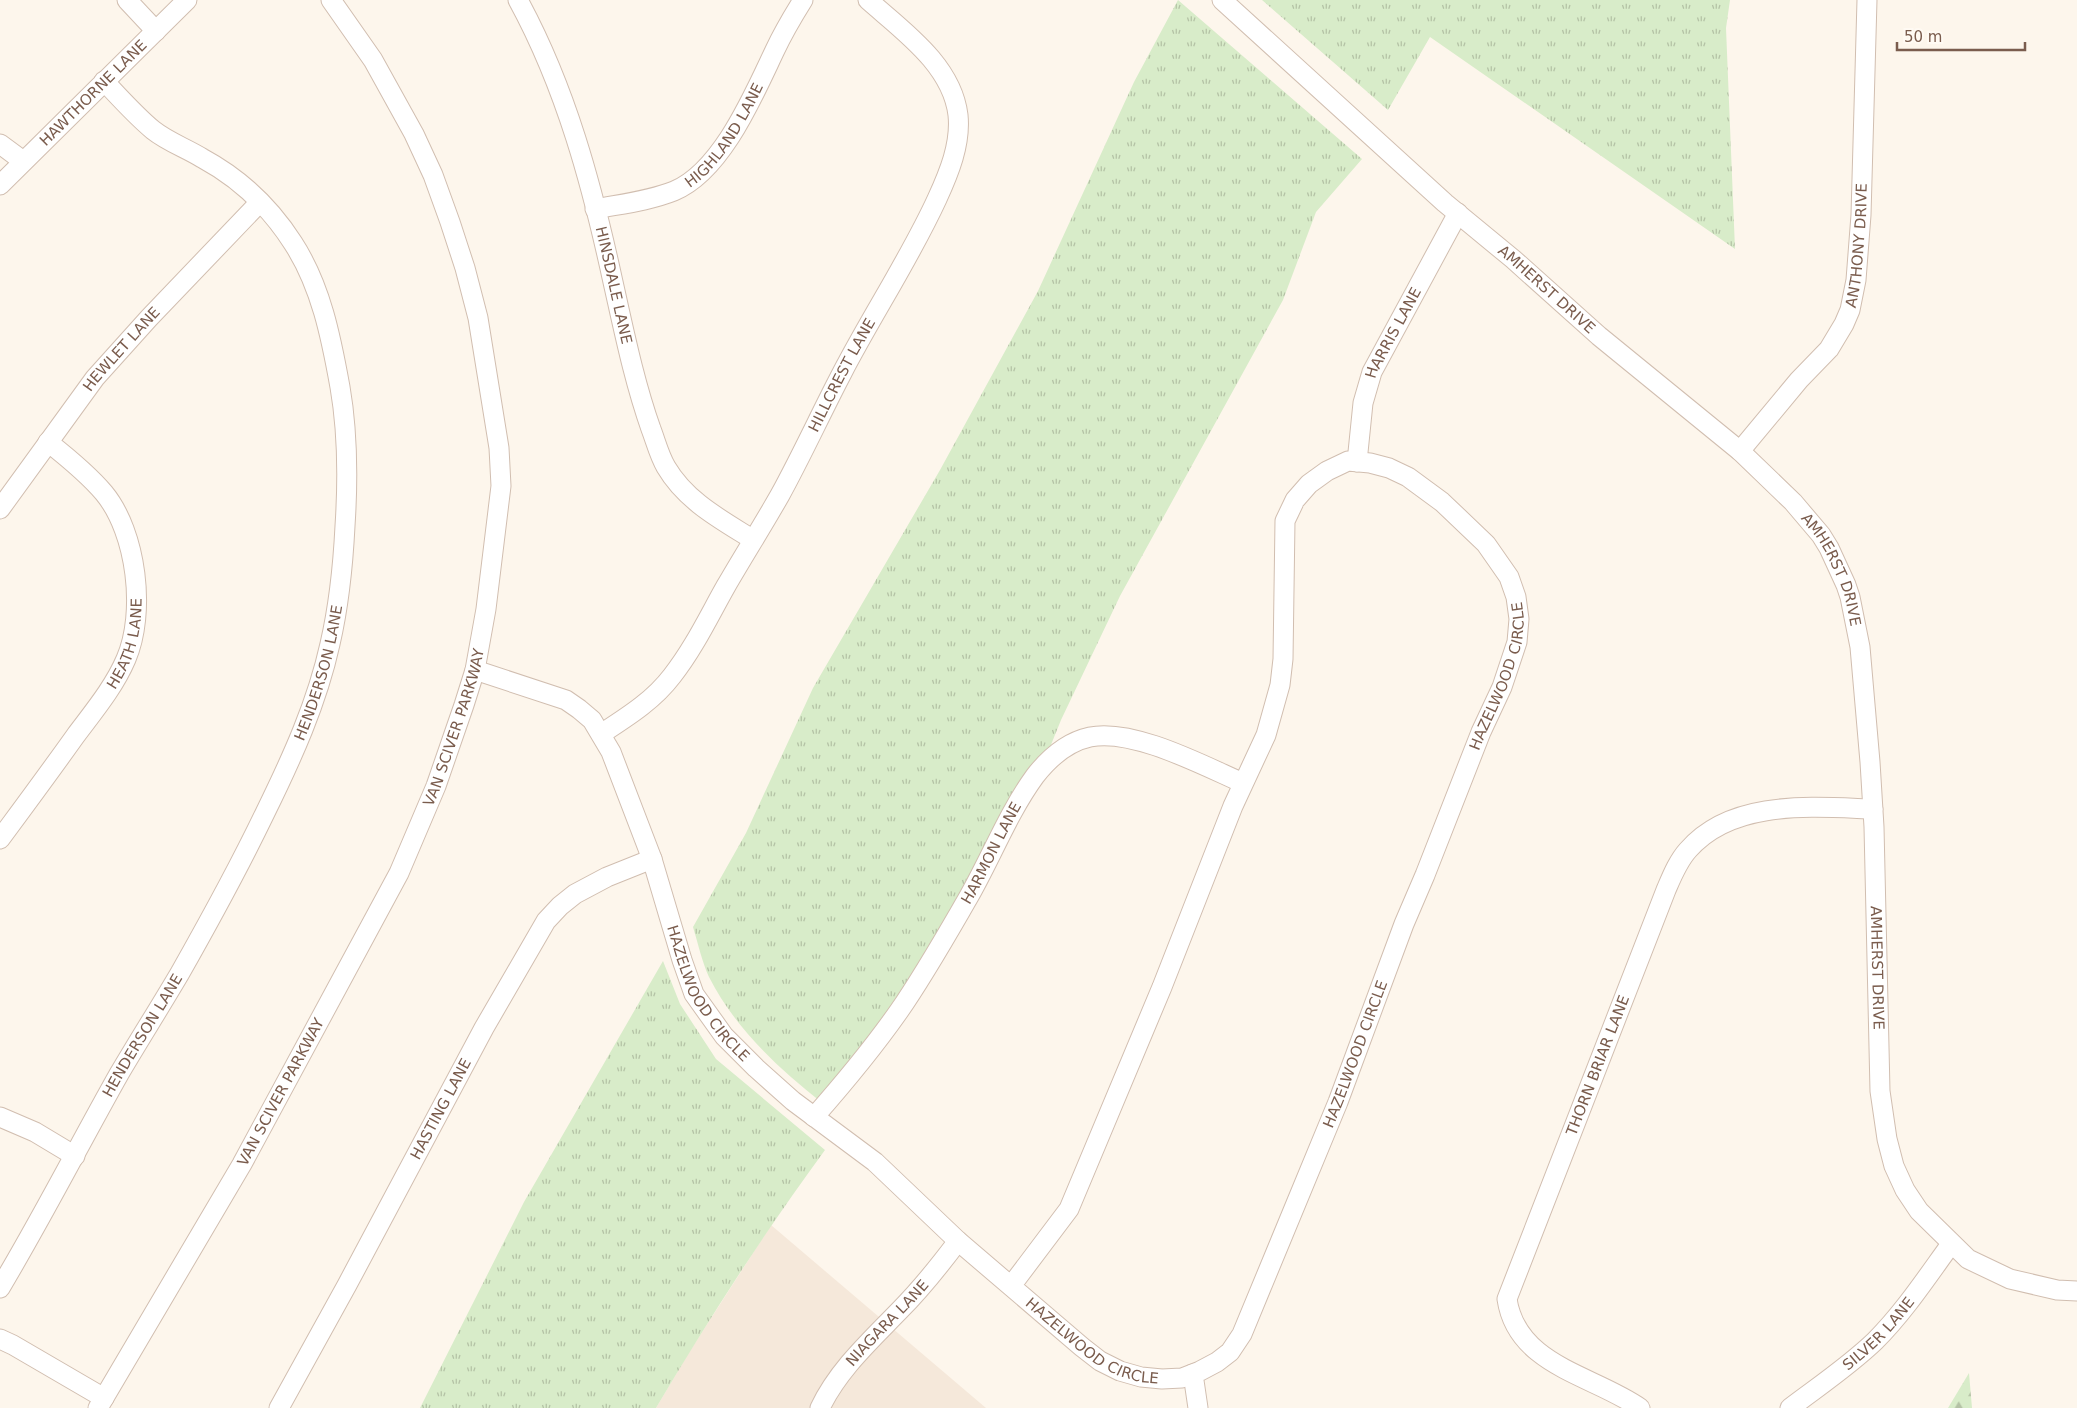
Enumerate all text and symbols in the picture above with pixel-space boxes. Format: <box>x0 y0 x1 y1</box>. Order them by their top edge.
scale bar <box>1897 20 2024 52</box>
text: 50 m <box>1904 28 1942 46</box>
street label: HAWTHORNE LANE <box>36 36 150 150</box>
street label: HIGHLAND LANE <box>681 80 767 192</box>
street label: ANTHONY DRIVE <box>1842 183 1871 309</box>
street label: HINSDALE LANE <box>592 225 636 346</box>
street label: AMHERST DRIVE <box>1494 241 1599 337</box>
street label: HARRIS LANE <box>1362 284 1425 380</box>
street label: HEWLET LANE <box>79 303 164 395</box>
street label: HILLCREST LANE <box>805 315 879 435</box>
street label: AMHERST DRIVE <box>1797 509 1865 628</box>
street label: HEATH LANE <box>103 598 146 692</box>
street label: HAZELWOOD CIRCLE <box>1466 601 1528 753</box>
street label: HENDERSON LANE <box>290 604 346 743</box>
street label: VAN SCIVER PARKWAY <box>419 646 488 809</box>
street label: HARMON LANE <box>957 799 1025 907</box>
street label: AMHERST DRIVE <box>1867 906 1888 1030</box>
street label: HAZELWOOD CIRCLE <box>663 923 753 1065</box>
street label: HENDERSON LANE <box>99 971 186 1100</box>
street label: HAZELWOOD CIRCLE <box>1319 978 1391 1130</box>
street label: THORN BRIAR LANE <box>1562 993 1633 1139</box>
street label: VAN SCIVER PARKWAY <box>234 1014 328 1169</box>
street label: HASTING LANE <box>407 1055 475 1163</box>
street label: NIAGARA LANE <box>842 1276 932 1370</box>
street label: HAZELWOOD CIRCLE <box>1022 1294 1160 1388</box>
street label: SILVER LANE <box>1839 1294 1918 1374</box>

